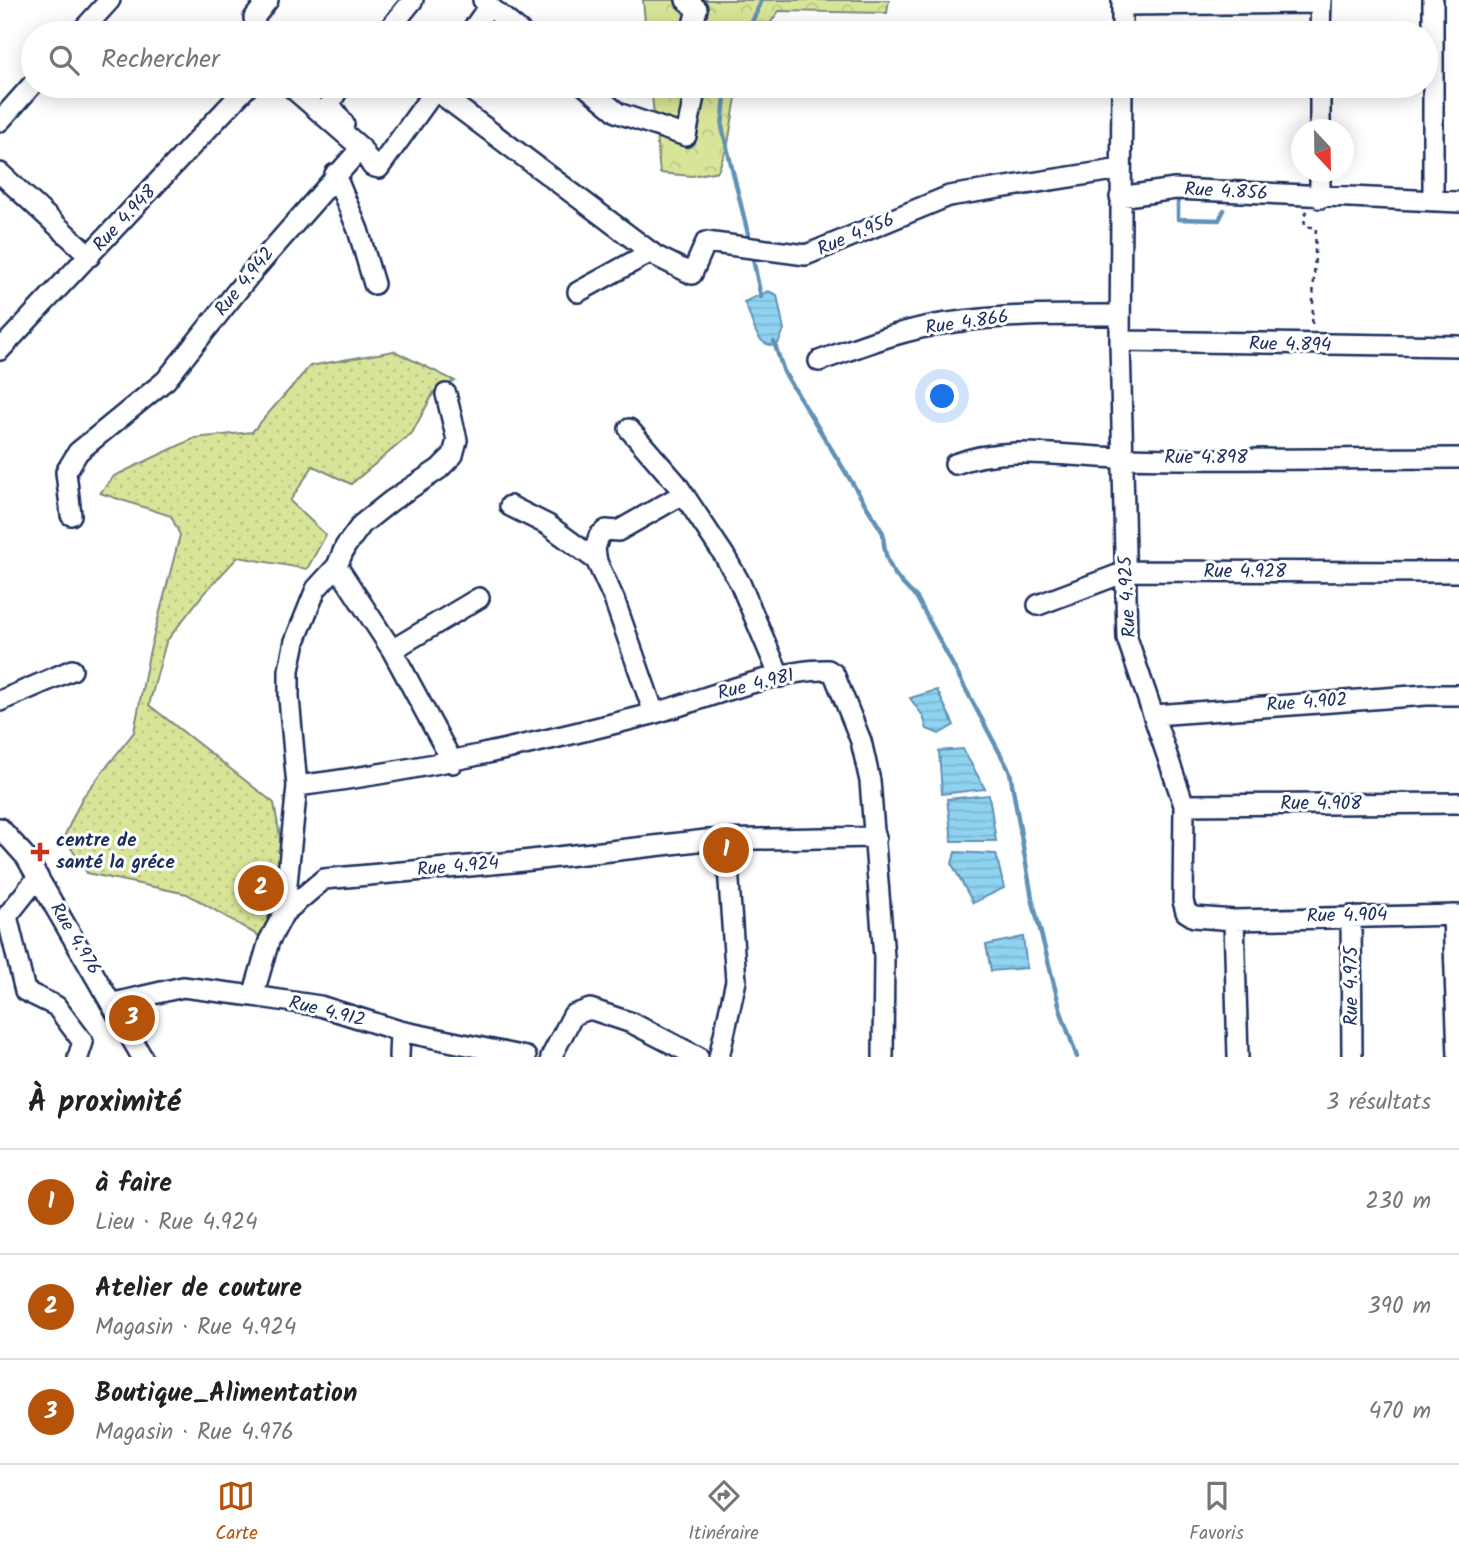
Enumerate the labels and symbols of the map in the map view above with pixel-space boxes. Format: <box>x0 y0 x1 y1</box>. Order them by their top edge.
north arrow <box>1291 119 1354 182</box>
street label: Rue 4.856 <box>1183 175 1269 209</box>
street label: Rue 4.948 <box>86 178 165 259</box>
street label: Rue 4.956 <box>813 205 899 265</box>
street label: Rue 4.942 <box>207 241 283 323</box>
street label: Rue 4.866 <box>923 302 1011 344</box>
street label: Rue 4.894 <box>1248 329 1332 361</box>
your location <box>925 379 959 413</box>
street label: Rue 4.898 <box>1164 443 1248 473</box>
street label: Rue 4.925 <box>1111 554 1145 639</box>
street label: Rue 4.928 <box>1203 557 1287 587</box>
street label: Rue 4.981 <box>714 661 798 709</box>
street label: Rue 4.902 <box>1265 685 1349 721</box>
street label: Rue 4.908 <box>1280 789 1362 819</box>
pin: 1 <box>703 824 749 876</box>
place label: centre de santé la gréce <box>56 826 175 878</box>
marker: centre de santé la gréce <box>30 842 50 862</box>
street label: Rue 4.924 <box>416 848 500 886</box>
pin: 2 <box>238 862 284 914</box>
street label: Rue 4.976 <box>42 897 108 981</box>
street label: Rue 4.904 <box>1306 900 1388 932</box>
street label: Rue 4.975 <box>1337 944 1367 1026</box>
street label: Rue 4.912 <box>286 988 368 1036</box>
pin: 3 <box>109 992 155 1044</box>

